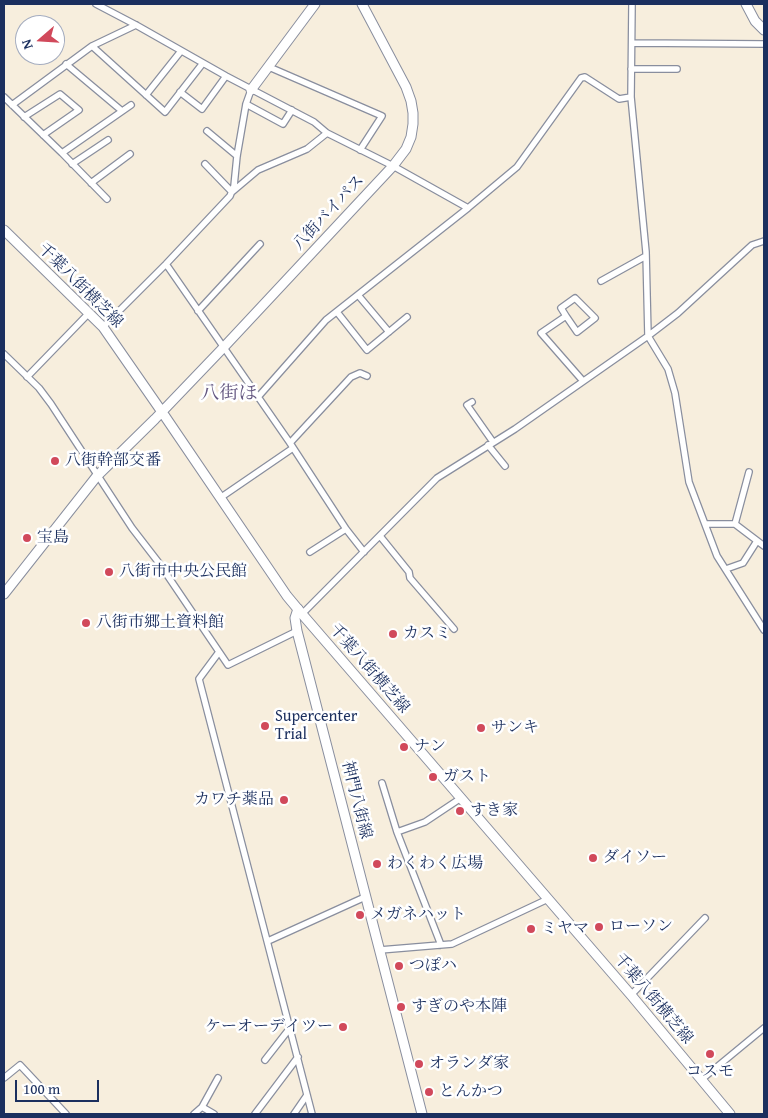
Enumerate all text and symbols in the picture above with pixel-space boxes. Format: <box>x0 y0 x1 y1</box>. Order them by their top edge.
north arrow <box>15 15 65 65</box>
text: N <box>16 37 38 52</box>
street label: 八街バイパス <box>289 171 369 255</box>
street label: 千葉八街横芝線 <box>34 240 126 332</box>
district label: 八街ほ <box>201 383 257 405</box>
place label: 八街幹部交番 <box>65 451 161 471</box>
marker: 八街幹部交番 <box>49 455 61 467</box>
place label: 宝島 <box>37 528 69 548</box>
marker: 宝島 <box>21 532 33 544</box>
place label: 八街市中央公民館 <box>119 562 247 582</box>
marker: 八街市中央公民館 <box>103 566 115 578</box>
place label: 八街市郷土資料館 <box>96 613 224 633</box>
marker: 八街市郷土資料館 <box>80 617 92 629</box>
street label: 千葉八街横芝線 <box>325 620 413 718</box>
place label: カスミ <box>403 624 451 644</box>
marker: カスミ <box>387 628 399 640</box>
place label: Supercenter Trial <box>275 707 357 745</box>
place label: サンキ <box>491 718 539 738</box>
marker: Supercenter Trial <box>259 720 271 732</box>
marker: サンキ <box>475 722 487 734</box>
place label: ナン <box>414 737 446 757</box>
marker: ナン <box>398 741 410 753</box>
street label: 神門八街線 <box>337 759 375 841</box>
place label: ガスト <box>443 767 491 787</box>
marker: ガスト <box>427 771 439 783</box>
place label: カワチ薬品 <box>194 790 274 810</box>
marker: カワチ薬品 <box>278 794 290 806</box>
place label: すき家 <box>470 801 518 821</box>
marker: すき家 <box>454 805 466 817</box>
place label: ダイソー <box>603 848 667 868</box>
marker: ダイソー <box>587 852 599 864</box>
place label: わくわく広場 <box>387 854 483 874</box>
marker: わくわく広場 <box>371 858 383 870</box>
place label: メガネハット <box>370 905 466 925</box>
marker: メガネハット <box>354 909 366 921</box>
place label: ローソン <box>609 917 673 937</box>
place label: ミヤマ <box>541 919 589 939</box>
marker: ローソン <box>593 921 605 933</box>
marker: ミヤマ <box>525 923 537 935</box>
street label: 千葉八街横芝線 <box>610 950 696 1048</box>
place label: つぽハ <box>409 956 457 976</box>
marker: つぽハ <box>393 960 405 972</box>
place label: すぎのや本陣 <box>411 997 507 1017</box>
marker: すぎのや本陣 <box>395 1001 407 1013</box>
place label: ケーオーデイツー <box>205 1017 333 1037</box>
marker: ケーオーデイツー <box>337 1021 349 1033</box>
marker: コスモ <box>704 1048 716 1060</box>
place label: オランダ家 <box>429 1054 509 1074</box>
marker: オランダ家 <box>413 1058 425 1070</box>
place label: コスモ <box>686 1062 734 1082</box>
scale bar <box>18 1070 101 1102</box>
text: 100 m <box>23 1078 60 1099</box>
place label: とんかつ <box>439 1082 503 1102</box>
marker: とんかつ <box>423 1086 435 1098</box>

